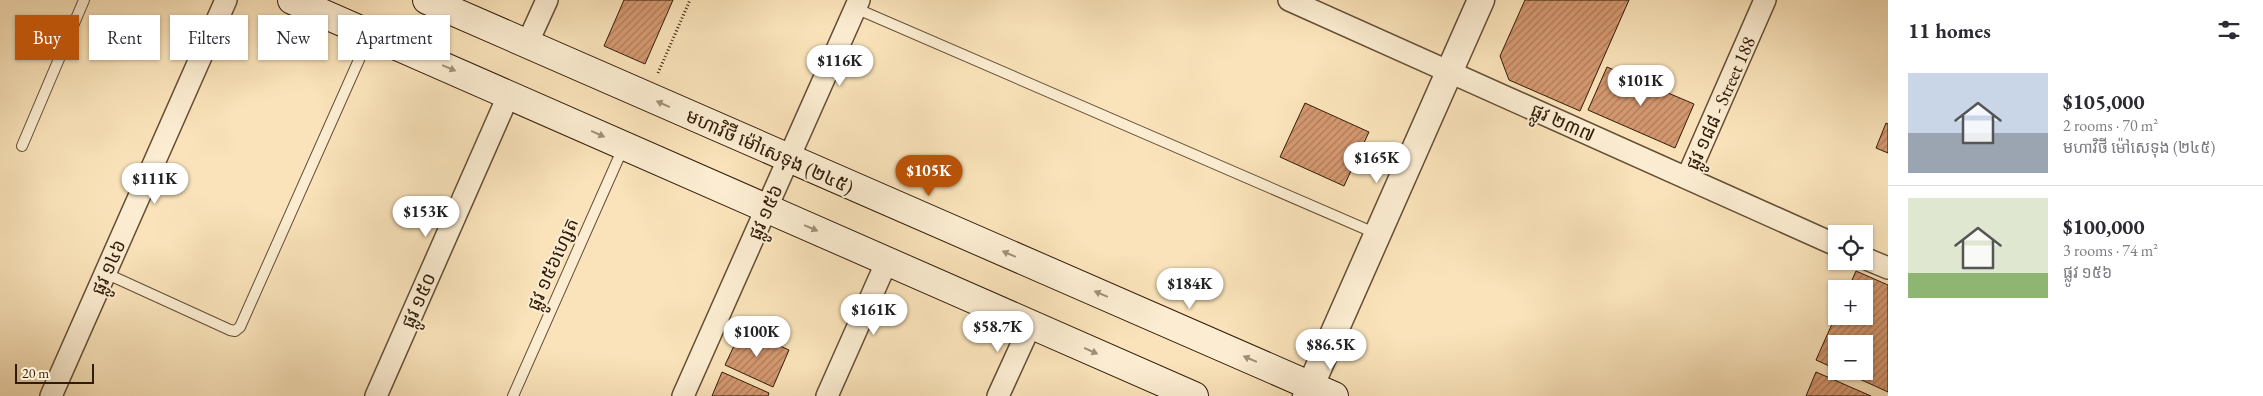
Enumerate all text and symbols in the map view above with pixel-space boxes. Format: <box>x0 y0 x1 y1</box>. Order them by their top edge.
chip: Buy <box>15 15 79 60</box>
chip: Rent <box>89 15 160 60</box>
chip: Filters <box>170 15 248 60</box>
chip: New <box>258 15 328 60</box>
chip: Apartment <box>338 15 450 60</box>
icon: filters <box>2215 16 2243 44</box>
text: 11 homes <box>1908 17 1991 44</box>
street label: ផ្លូវ ១៨៨ - Street 188 <box>1680 32 1765 176</box>
pin: $116K <box>805 44 875 87</box>
text: $116K <box>818 50 862 71</box>
pin: $101K <box>1606 64 1676 107</box>
one-way arrow <box>442 65 457 73</box>
text: $101K <box>1619 70 1663 91</box>
text: $105,000 <box>2063 88 2145 115</box>
icon: home <box>1948 93 2008 153</box>
street label: ផ្លូវ ២៣៧ <box>1525 97 1599 152</box>
one-way arrow <box>656 99 670 107</box>
street label: មហាវិថី ម៉ៅសេទុង (២៤៥) <box>682 103 858 200</box>
text: 2 rooms · 70 m² <box>2063 115 2158 136</box>
one-way arrow <box>591 131 605 139</box>
text: មហាវិថី ម៉ៅសេទុង (២៤៥) <box>2063 137 2215 158</box>
pin: $165K <box>1342 142 1412 184</box>
text: $165K <box>1355 147 1399 168</box>
pin: $105K <box>894 154 964 197</box>
text: $105K <box>907 160 951 181</box>
pin: $111K <box>120 162 190 205</box>
text: $111K <box>133 168 177 189</box>
street label: ផ្លូវ ១៥៦ <box>742 181 793 246</box>
pin: $153K <box>391 196 461 238</box>
text: $153K <box>404 201 448 222</box>
text: $100,000 <box>2063 213 2145 240</box>
street label: ផ្លូវ ១៥៦ហ្សេត <box>521 214 588 316</box>
icon: home <box>1948 218 2008 278</box>
one-way arrow <box>804 225 818 233</box>
map controls <box>1828 225 1873 380</box>
button: locate <box>1828 225 1873 270</box>
street label: ផ្លូវ ១៤៦ <box>85 236 136 301</box>
text: 3 rooms · 74 m² <box>2063 240 2158 261</box>
one-way arrow <box>1002 250 1016 258</box>
text: ផ្លូវ ១៥៦ <box>2063 262 2112 283</box>
pin: $184K <box>1155 268 1225 310</box>
street label: ផ្លូវ ១៥០ <box>395 269 446 334</box>
text: $184K <box>1168 273 1212 294</box>
button: + <box>1828 280 1873 325</box>
one-way arrow <box>1094 290 1108 298</box>
pin: $161K <box>839 294 909 336</box>
text: $161K <box>852 299 896 320</box>
pin: $58.7K <box>957 310 1039 353</box>
pin: $100K <box>722 316 792 358</box>
text: $58.7K <box>974 316 1022 337</box>
text: $100K <box>735 321 779 342</box>
pin: $86.5K <box>1290 328 1372 371</box>
text: $86.5K <box>1307 334 1355 355</box>
button: − <box>1828 335 1873 380</box>
one-way arrow <box>1084 347 1098 355</box>
one-way arrow <box>1243 354 1257 362</box>
scale bar <box>15 361 94 384</box>
text: 20 m <box>22 364 49 382</box>

